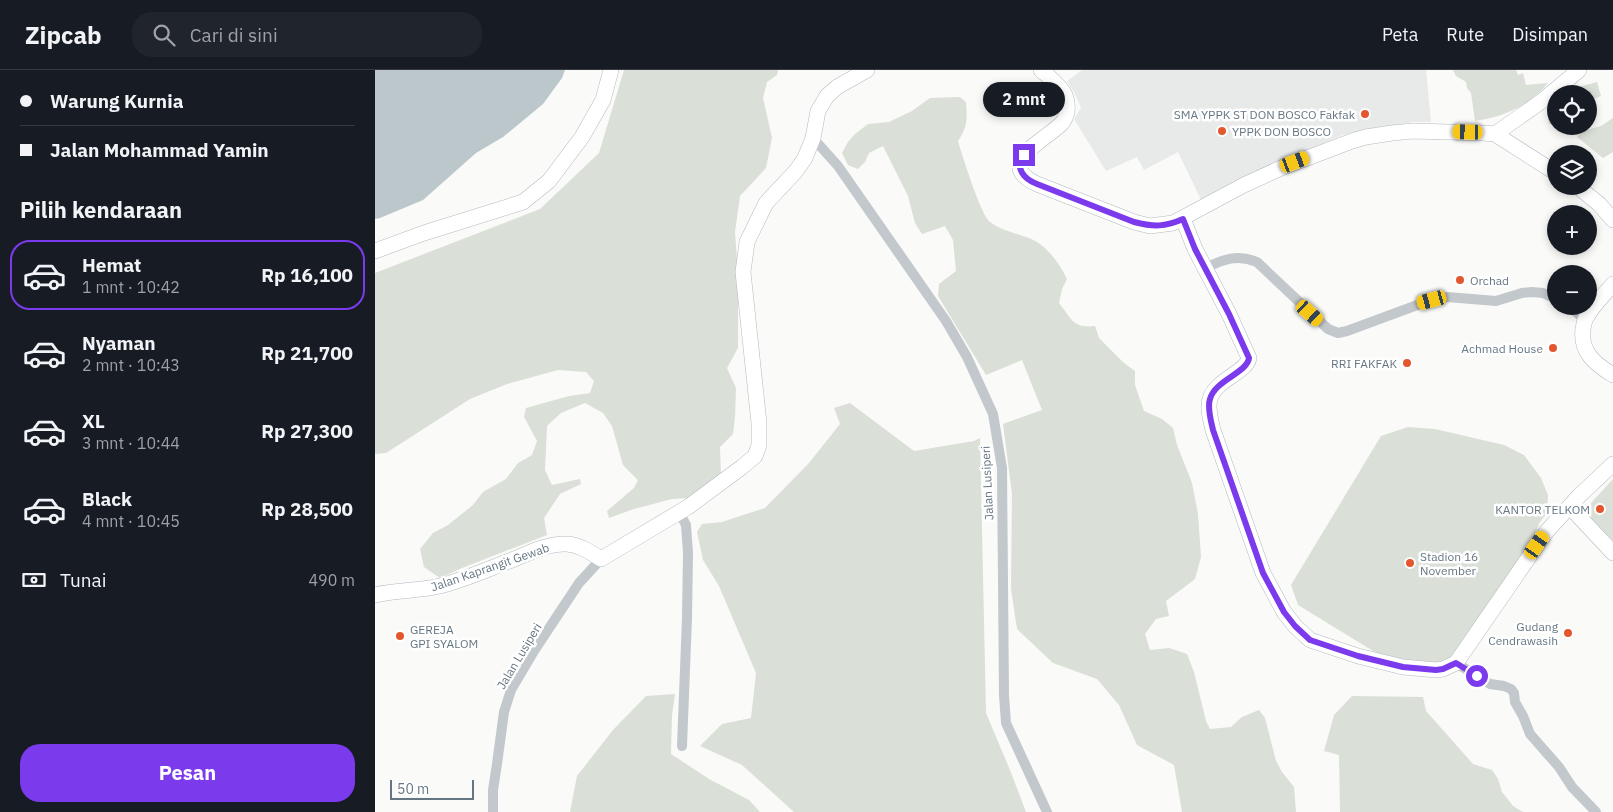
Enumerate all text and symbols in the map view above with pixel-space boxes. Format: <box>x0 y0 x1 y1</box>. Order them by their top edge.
search box <box>132 12 482 57</box>
text: Zipcab <box>25 19 102 51</box>
icon: search <box>150 21 178 49</box>
text: Cari di sini <box>190 23 278 47</box>
text: Peta <box>1382 23 1418 46</box>
text: Rute <box>1446 23 1484 46</box>
text: Disimpan <box>1512 23 1588 46</box>
callout: 2 mnt <box>983 82 1065 118</box>
map controls <box>1547 85 1597 315</box>
button: locate <box>1547 85 1597 135</box>
text: Warung Kurnia <box>50 89 183 113</box>
text: 2 mnt <box>1002 89 1046 109</box>
place label: SMA YPPK ST DON BOSCO Fakfak <box>1174 107 1356 122</box>
marker: SMA YPPK ST DON BOSCO Fakfak <box>1359 108 1371 120</box>
place label: YPPK DON BOSCO <box>1232 124 1331 139</box>
car <box>1452 124 1483 140</box>
marker: YPPK DON BOSCO <box>1216 125 1228 137</box>
text: Jalan Mohammad Yamin <box>50 138 269 162</box>
route end <box>1013 144 1035 166</box>
button: layers <box>1547 145 1597 195</box>
car <box>1278 150 1311 174</box>
text: Pilih kendaraan <box>20 195 182 224</box>
button: + <box>1547 205 1597 255</box>
icon: car <box>22 253 67 298</box>
text: Hemat <box>82 253 141 277</box>
text: Rp 16,100 <box>261 263 353 287</box>
button: − <box>1547 265 1597 315</box>
place label: Orchad <box>1470 273 1509 288</box>
marker: Orchad <box>1454 274 1466 286</box>
text: 1 mnt · 10:42 <box>82 277 180 297</box>
car <box>1415 289 1448 311</box>
car <box>1293 297 1326 329</box>
icon: car <box>22 331 67 376</box>
text: Nyaman <box>82 331 156 355</box>
text: Rp 21,700 <box>261 341 353 365</box>
place label: Achmad House <box>1461 341 1543 356</box>
marker: Achmad House <box>1547 342 1559 354</box>
text: 2 mnt · 10:43 <box>82 355 180 375</box>
place label: RRI FAKFAK <box>1331 356 1397 371</box>
marker: RRI FAKFAK <box>1401 357 1413 369</box>
icon: car <box>22 409 67 454</box>
text: XL <box>82 409 105 433</box>
text: Rp 27,300 <box>261 419 353 443</box>
text: 3 mnt · 10:44 <box>82 433 180 453</box>
street label: Jalan Lusiperi <box>978 445 996 521</box>
icon: car <box>22 487 67 532</box>
text: Black <box>82 487 132 511</box>
text: Rp 28,500 <box>261 497 353 521</box>
place label: KANTOR TELKOM <box>1495 502 1590 517</box>
marker: KANTOR TELKOM <box>1594 503 1606 515</box>
text: 4 mnt · 10:45 <box>82 511 180 531</box>
car <box>1522 528 1551 562</box>
street label: Jalan Kaprangit Gewab <box>429 540 551 594</box>
place label: Stadion 16 November <box>1420 549 1478 578</box>
marker: Stadion 16 November <box>1404 557 1416 569</box>
icon: cash <box>20 566 48 594</box>
text: Tunai <box>60 568 106 592</box>
text: 490 m <box>308 570 355 590</box>
place label: Gudang Cendrawasih <box>1488 619 1559 648</box>
street label: Jalan Lusiperi <box>493 620 545 692</box>
place label: GEREJA GPI SYALOM <box>410 622 478 651</box>
marker: Gudang Cendrawasih <box>1562 627 1574 639</box>
marker: GEREJA GPI SYALOM <box>394 630 406 642</box>
route start <box>1466 665 1488 687</box>
button: Pesan <box>20 744 355 802</box>
scale bar <box>390 777 474 800</box>
text: 50 m <box>397 780 429 798</box>

